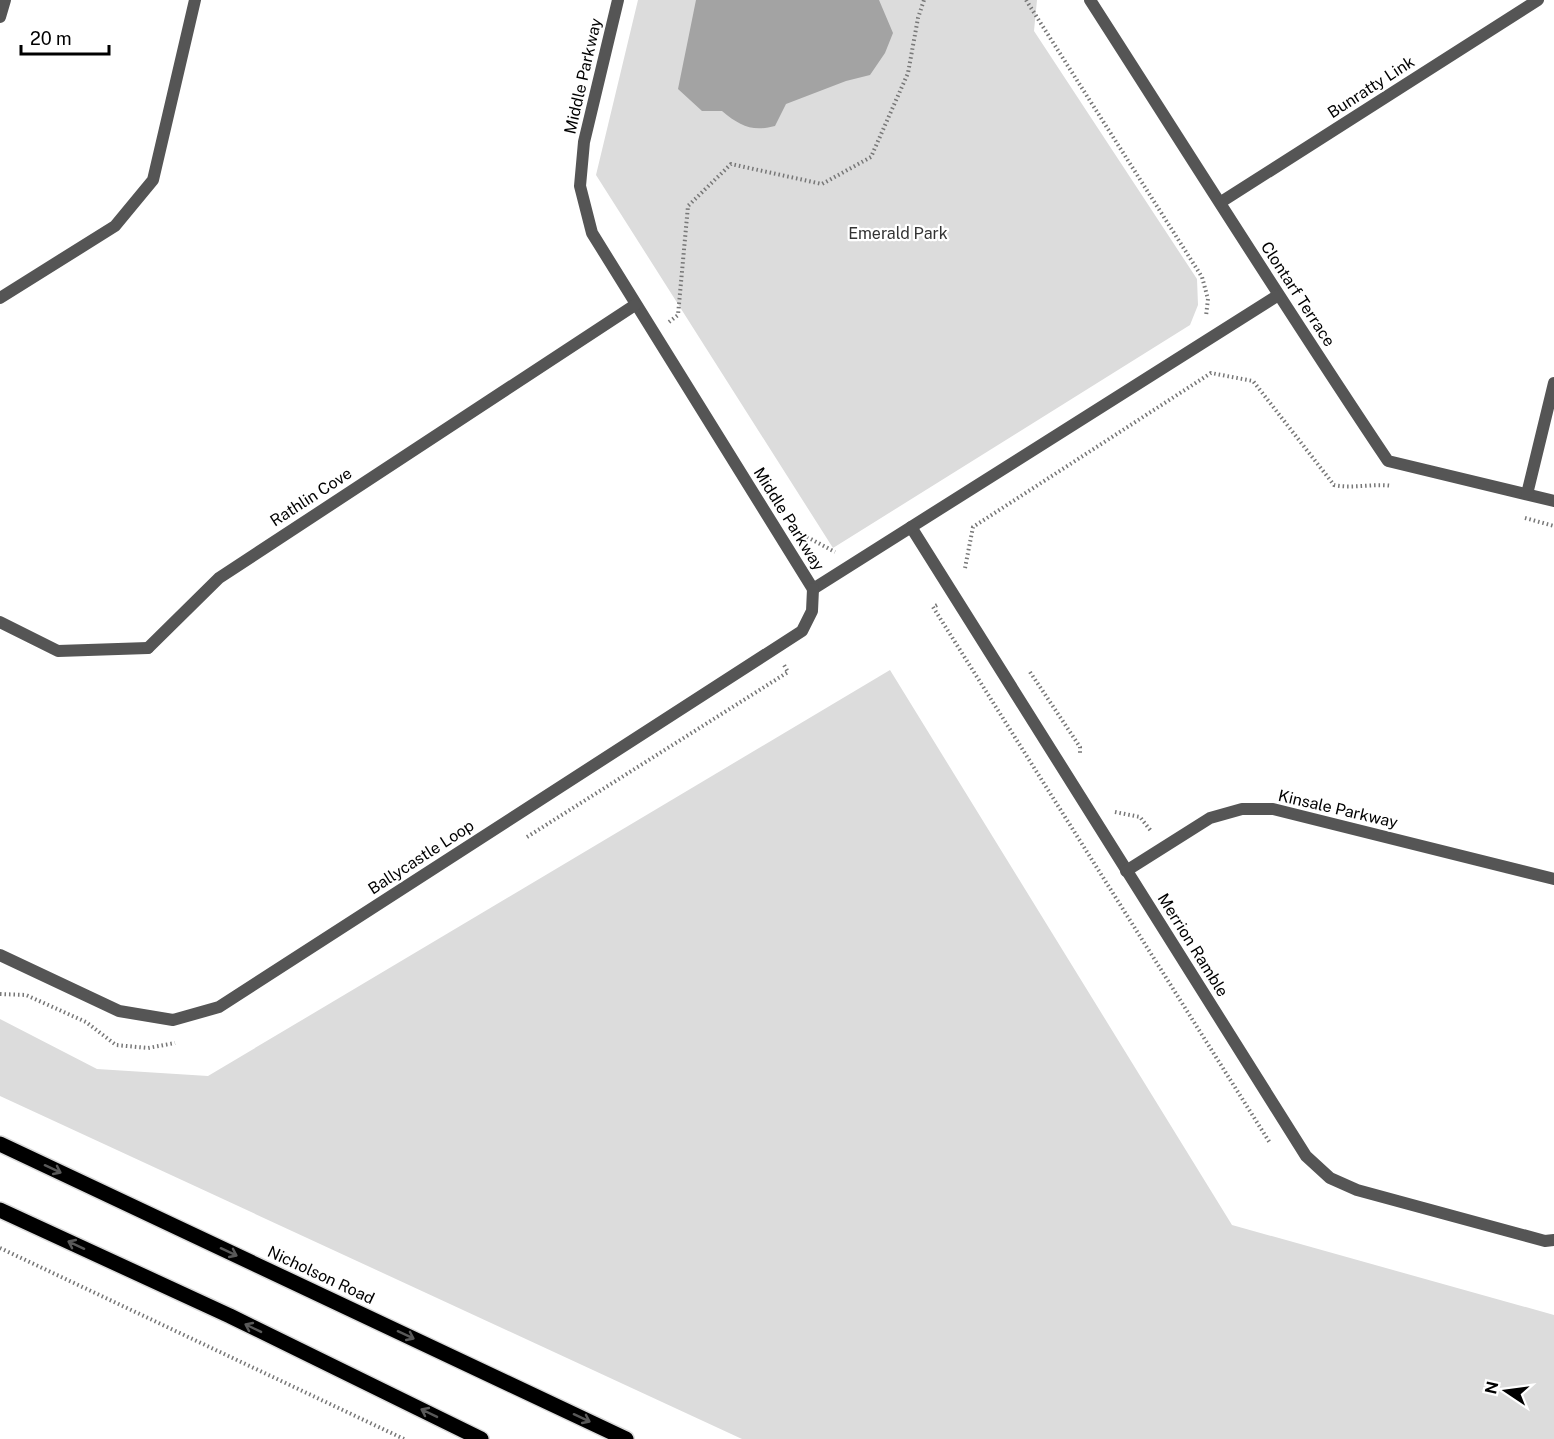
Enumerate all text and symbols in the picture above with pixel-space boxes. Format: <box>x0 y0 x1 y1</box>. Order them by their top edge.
street label: Middle Parkway <box>560 16 606 136</box>
scale bar <box>21 18 110 56</box>
text: 20 m <box>30 28 72 49</box>
street label: Bunratty Link <box>1324 52 1418 122</box>
park label: Emerald Park <box>848 224 948 243</box>
street label: Clontarf Terrace <box>1257 238 1339 350</box>
street label: Rathlin Cove <box>267 464 355 530</box>
street label: Middle Parkway <box>750 464 829 575</box>
street label: Kinsale Parkway <box>1276 786 1400 832</box>
street label: Ballycastle Loop <box>364 816 478 898</box>
street label: Merrion Ramble <box>1154 890 1232 1000</box>
one-way arrow <box>43 1164 61 1176</box>
one-way arrow <box>68 1239 86 1251</box>
street label: Nicholson Road <box>265 1242 377 1308</box>
one-way arrow <box>220 1247 238 1259</box>
one-way arrow <box>245 1321 263 1333</box>
one-way arrow <box>397 1329 415 1341</box>
north arrow <box>1476 1361 1536 1421</box>
text: N <box>1481 1380 1503 1396</box>
one-way arrow <box>420 1407 438 1419</box>
one-way arrow <box>573 1413 591 1425</box>

